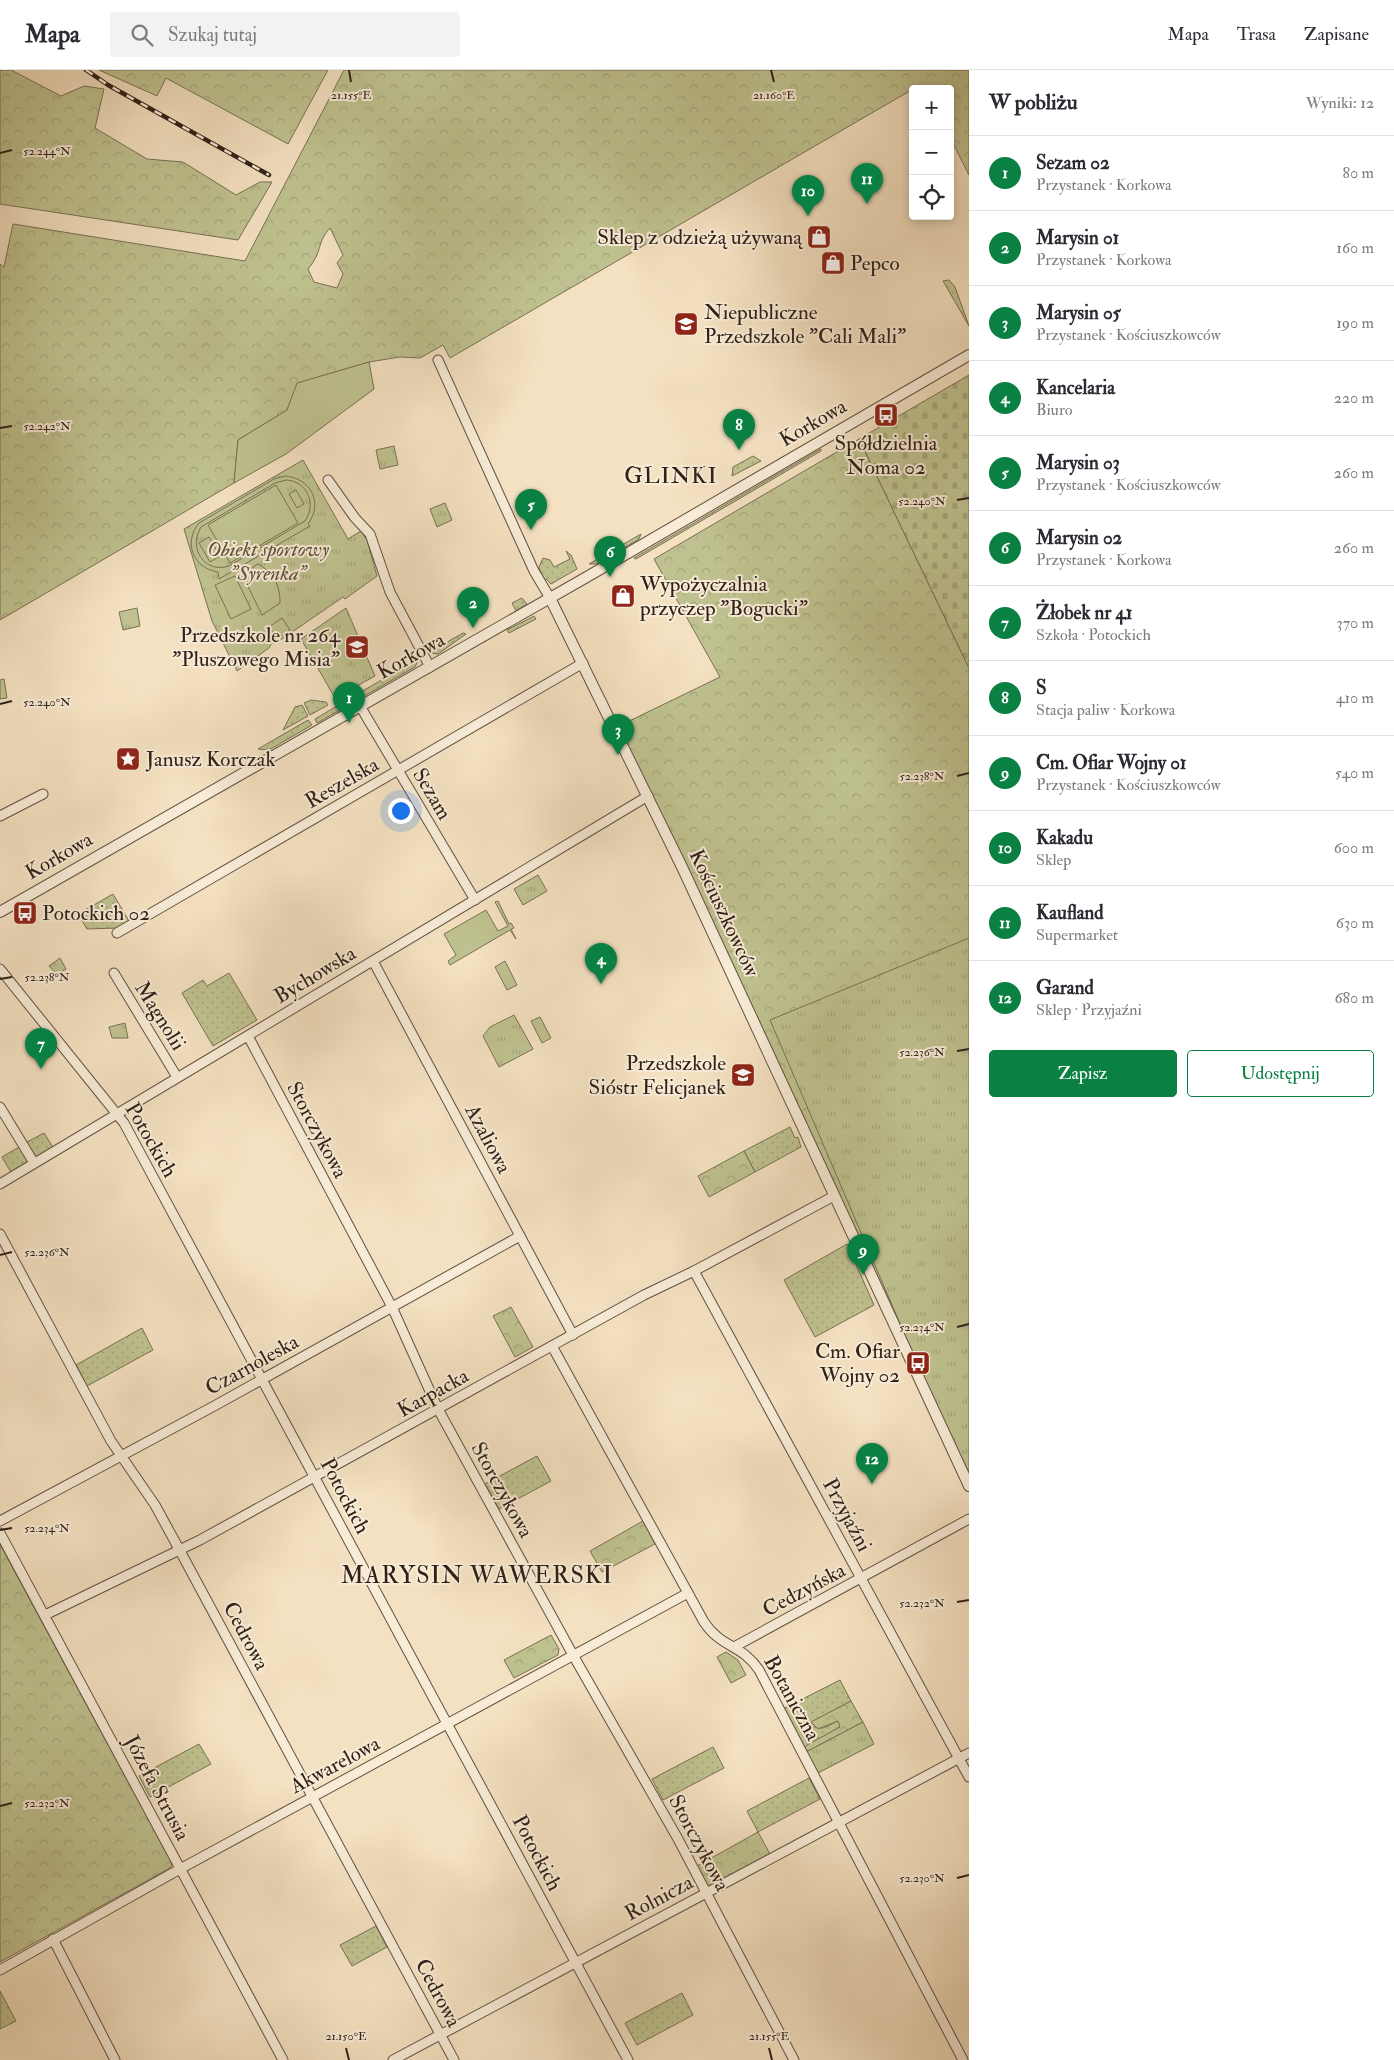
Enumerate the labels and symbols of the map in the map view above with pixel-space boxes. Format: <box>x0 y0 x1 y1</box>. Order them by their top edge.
text: 21.155°E <box>331 88 372 103</box>
text: 21.160°E <box>753 88 795 103</box>
text: 52.244°N <box>23 144 71 159</box>
pin: 11 <box>851 163 883 204</box>
pin: 10 <box>792 175 824 216</box>
place label: Sklep z odzieżą używaną <box>597 224 803 251</box>
shop icon: Sklep z odzieżą używaną <box>806 224 832 250</box>
shop icon: Pepco <box>820 250 846 276</box>
place label: Pepco <box>850 250 900 277</box>
place label: Niepubliczne Przedszkole "Cali Mali" <box>704 299 906 350</box>
school or university icon: Niepubliczne Przedszkole "Cali Mali" <box>673 311 699 337</box>
street label: Korkowa <box>774 393 852 453</box>
bus stop icon: Spółdzielnia Noma 02 <box>873 402 899 428</box>
pin: 8 <box>723 409 755 450</box>
text: 52.242°N <box>23 419 71 434</box>
place label: Spółdzielnia Noma 02 <box>835 430 938 481</box>
district label: GLINKI <box>624 462 718 490</box>
pin: 5 <box>515 489 547 530</box>
text: 52.240°N <box>898 494 946 509</box>
park label: Obiekt sportowy "Syrenka" <box>207 536 330 587</box>
pin: 6 <box>594 536 626 577</box>
place label: Wypożyczalnia przyczep "Bogucki" <box>639 571 808 622</box>
shop icon: Wypożyczalnia przyczep "Bogucki" <box>610 583 636 609</box>
pin: 2 <box>457 587 489 628</box>
place label: Przedszkole nr 264 "Pluszowego Misia" <box>172 622 342 673</box>
street label: Korkowa <box>372 626 450 686</box>
school or university icon: Przedszkole nr 264 "Pluszowego Misia" <box>344 634 370 660</box>
pin: 1 <box>333 682 365 723</box>
text: 52.240°N <box>23 695 71 710</box>
pin: 3 <box>602 714 634 755</box>
place icon: Janusz Korczak <box>115 746 141 772</box>
place label: Janusz Korczak <box>145 746 276 773</box>
street label: Reszelska <box>300 751 384 815</box>
street label: Sezam <box>406 763 458 825</box>
text: 52.238°N <box>900 769 945 784</box>
your location <box>388 798 414 824</box>
street label: Korkowa <box>20 826 98 886</box>
street label: Kościuszkowców <box>683 845 766 982</box>
bus stop icon: Potockich 02 <box>12 900 38 926</box>
place label: Potockich 02 <box>42 900 150 927</box>
street label: Bychowska <box>269 940 361 1010</box>
pin: 4 <box>585 943 617 984</box>
text: 52.238°N <box>25 970 70 985</box>
street label: Magnolii <box>128 976 192 1056</box>
pin: 7 <box>25 1028 57 1069</box>
text: 52.236°N <box>899 1045 945 1060</box>
place label: Przedszkole Sióstr Felicjanek <box>589 1050 726 1101</box>
school or university icon: Przedszkole Sióstr Felicjanek <box>730 1062 756 1088</box>
street label: Storczykowa <box>280 1077 354 1183</box>
street label: Potockich <box>119 1098 183 1182</box>
street label: Azaliowa <box>458 1099 518 1179</box>
pin: 9 <box>847 1234 879 1275</box>
text: 52.236°N <box>24 1245 70 1260</box>
text: 52.234°N <box>899 1320 945 1335</box>
street label: Czarnoleska <box>201 1328 304 1402</box>
place label: Cm. Ofiar Wojny 02 <box>815 1338 900 1389</box>
bus stop icon: Cm. Ofiar Wojny 02 <box>905 1350 931 1376</box>
street label: Karpacka <box>393 1362 474 1424</box>
street label: Storczykowa <box>465 1437 540 1543</box>
pin: 12 <box>856 1443 888 1484</box>
street label: Potockich <box>314 1453 376 1539</box>
street label: Przyjaźni <box>816 1474 878 1557</box>
text: 52.234°N <box>24 1521 70 1536</box>
street label: Cedzyńska <box>758 1557 851 1623</box>
district label: MARYSIN WAWERSKI <box>341 1560 613 1591</box>
text: 52.232°N <box>899 1596 945 1611</box>
street label: Cedrowa <box>217 1597 275 1675</box>
street label: Botaniczna <box>757 1650 827 1746</box>
street label: Józefa Strusia <box>117 1730 196 1846</box>
street label: Akwarelowa <box>284 1730 385 1800</box>
street label: Storczykowa <box>662 1790 736 1896</box>
text: 52.232°N <box>24 1796 70 1811</box>
street label: Potockich <box>506 1810 568 1896</box>
street label: Rolnicza <box>620 1869 698 1927</box>
text: 52.230°N <box>899 1871 945 1886</box>
street label: Cedrowa <box>409 1954 467 2032</box>
text: 21.150°E <box>325 2029 367 2044</box>
text: 21.155°E <box>749 2029 790 2044</box>

